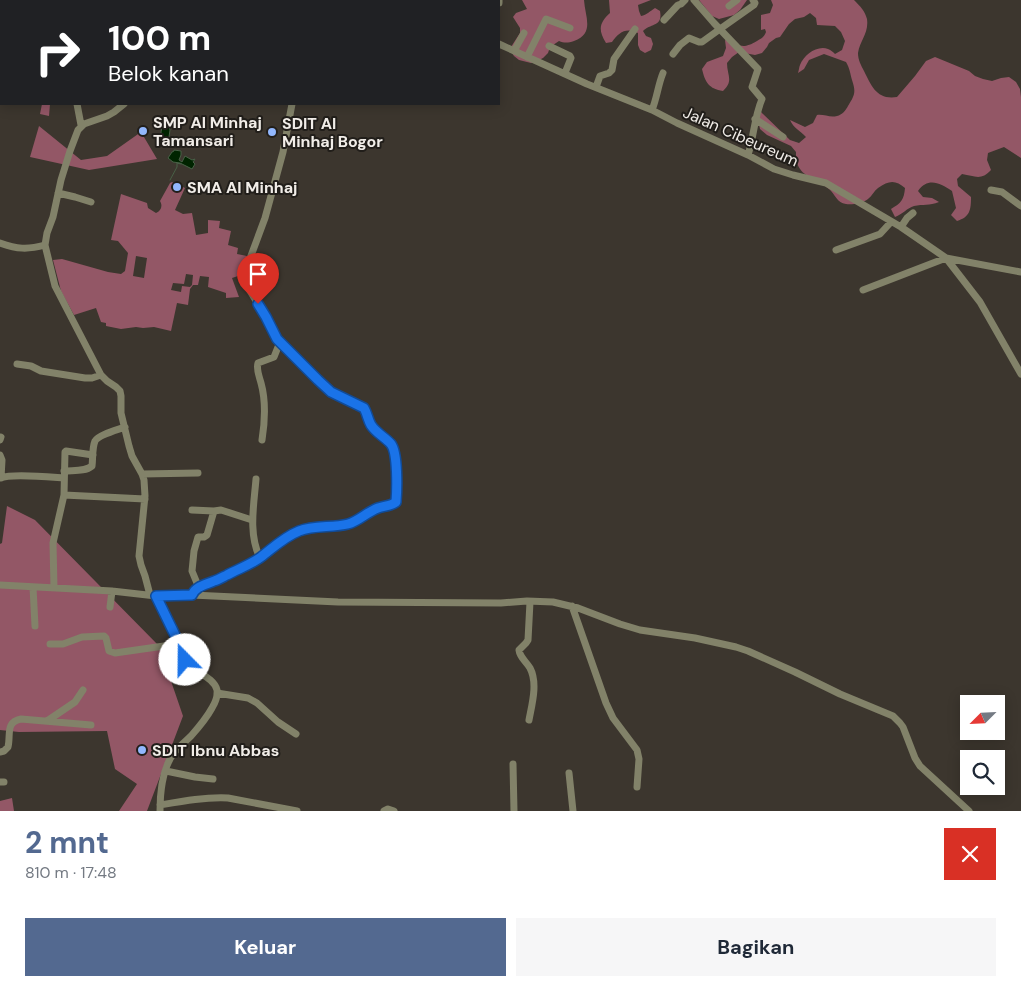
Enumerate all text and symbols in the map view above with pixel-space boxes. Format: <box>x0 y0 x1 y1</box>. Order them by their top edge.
text: 100 m <box>108 15 211 61</box>
icon: right <box>25 20 90 85</box>
text: Belok kanan <box>108 59 229 88</box>
street label: Jalan Cibeureum <box>680 102 802 171</box>
place label: SMP Al Minhaj Tamansari <box>153 112 262 151</box>
place label: SDIT Al Minhaj Bogor <box>282 113 383 152</box>
marker: SMP Al Minhaj Tamansari <box>137 125 149 137</box>
marker: SDIT Al Minhaj Bogor <box>266 126 278 138</box>
place label: SMA Al Minhaj <box>187 177 297 198</box>
marker: SMA Al Minhaj <box>171 181 183 193</box>
pin <box>237 253 279 304</box>
icon: arrive <box>244 260 272 288</box>
position arrow <box>158 633 210 685</box>
north arrow <box>960 695 1005 740</box>
map controls <box>960 695 1005 795</box>
place label: SDIT Ibnu Abbas <box>152 740 279 761</box>
marker: SDIT Ibnu Abbas <box>136 744 148 756</box>
button: search <box>960 750 1005 795</box>
text: 2 mnt <box>25 823 109 862</box>
button: close <box>944 828 996 880</box>
text: 810 m · 17:48 <box>25 862 117 883</box>
button: Keluar <box>25 918 506 976</box>
button: Bagikan <box>516 918 996 976</box>

